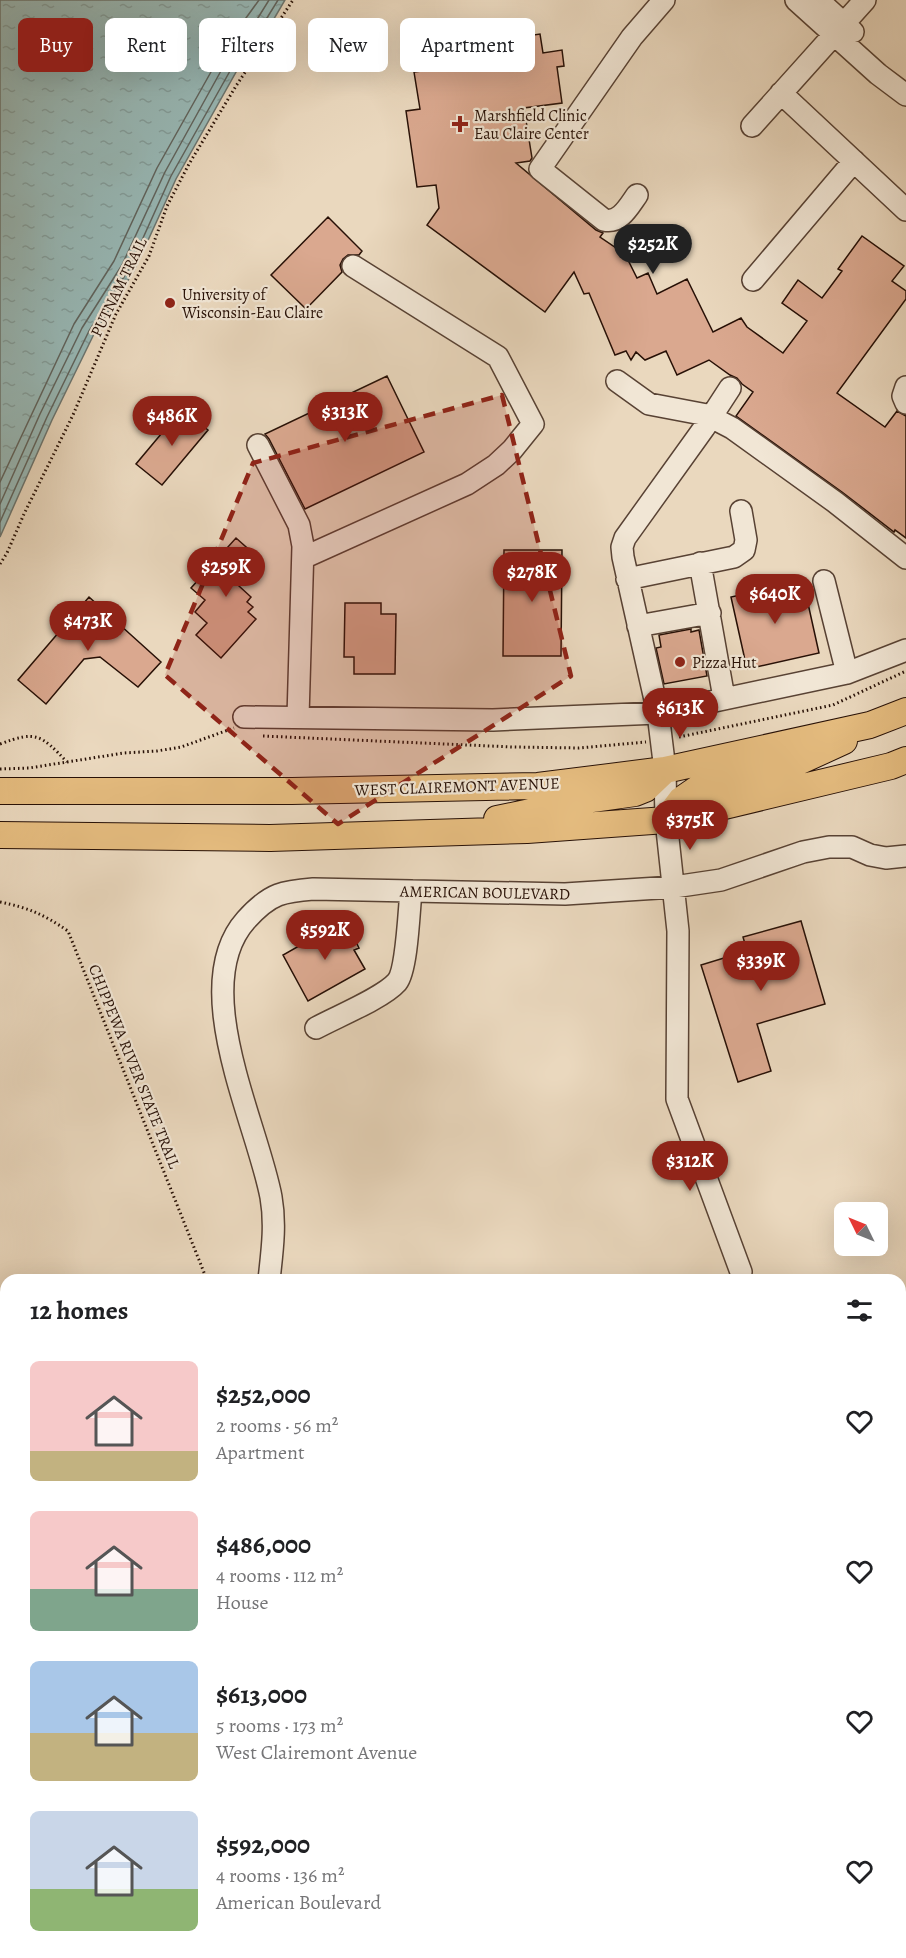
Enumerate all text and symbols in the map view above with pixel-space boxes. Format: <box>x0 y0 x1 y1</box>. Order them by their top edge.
chip: Buy <box>18 18 93 72</box>
chip: Rent <box>105 18 187 72</box>
chip: Filters <box>199 18 296 72</box>
chip: New <box>308 18 388 72</box>
chip: Apartment <box>400 18 535 72</box>
place label: Marshfield Clinic Eau Claire Center <box>474 105 589 145</box>
marker: Marshfield Clinic Eau Claire Center <box>451 115 469 133</box>
pin: $252K <box>611 224 695 275</box>
text: $252K <box>628 230 678 257</box>
street label: PUTNAM TRAIL <box>85 233 153 341</box>
place label: University of Wisconsin-Eau Claire <box>181 284 323 324</box>
marker: University of Wisconsin-Eau Claire <box>163 296 177 310</box>
pin: $313K <box>303 392 387 443</box>
pin: $486K <box>130 396 214 447</box>
text: $313K <box>322 398 368 425</box>
text: $486K <box>147 402 197 429</box>
pin: $259K <box>184 547 268 598</box>
pin: $278K <box>490 552 574 603</box>
text: $259K <box>201 553 251 580</box>
text: $278K <box>507 558 557 585</box>
pin: $640K <box>733 574 817 625</box>
text: $640K <box>749 580 801 607</box>
pin: $473K <box>46 601 130 652</box>
text: $473K <box>64 607 113 634</box>
place label: Pizza Hut <box>692 652 757 674</box>
marker: Pizza Hut <box>673 655 687 669</box>
pin: $613K <box>638 688 722 739</box>
text: $613K <box>656 694 704 721</box>
street label: WEST CLAIREMONT AVENUE <box>353 772 560 802</box>
pin: $375K <box>648 800 732 851</box>
text: $375K <box>666 806 714 833</box>
street label: AMERICAN BOULEVARD <box>399 880 570 905</box>
pin: $592K <box>283 910 367 961</box>
text: $592K <box>300 916 350 943</box>
pin: $339K <box>719 941 803 992</box>
text: $339K <box>737 947 785 974</box>
street label: CHIPPEWA RIVER STATE TRAIL <box>83 961 185 1173</box>
pin: $312K <box>648 1141 732 1192</box>
text: $312K <box>666 1147 714 1174</box>
north arrow <box>834 1202 888 1256</box>
map controls <box>834 1202 888 1256</box>
text: 12 homes <box>30 1293 128 1328</box>
icon: filters <box>843 1294 876 1327</box>
text: $252,000 <box>216 1377 311 1412</box>
icon: home <box>78 1385 150 1457</box>
icon: heart <box>843 1405 876 1438</box>
text: 2 rooms · 56 m² <box>216 1412 338 1439</box>
text: Apartment <box>216 1439 305 1466</box>
text: $486,000 <box>216 1527 311 1562</box>
icon: home <box>78 1535 150 1607</box>
icon: heart <box>843 1555 876 1588</box>
text: 4 rooms · 112 m² <box>216 1562 343 1589</box>
text: House <box>216 1589 268 1616</box>
text: $613,000 <box>216 1677 307 1712</box>
icon: home <box>78 1685 150 1757</box>
icon: heart <box>843 1705 876 1738</box>
text: 5 rooms · 173 m² <box>216 1712 343 1739</box>
text: West Clairemont Avenue <box>216 1739 417 1766</box>
text: $592,000 <box>216 1827 310 1862</box>
icon: home <box>78 1835 150 1907</box>
icon: heart <box>843 1855 876 1888</box>
text: 4 rooms · 136 m² <box>216 1862 345 1889</box>
text: American Boulevard <box>216 1889 381 1916</box>

